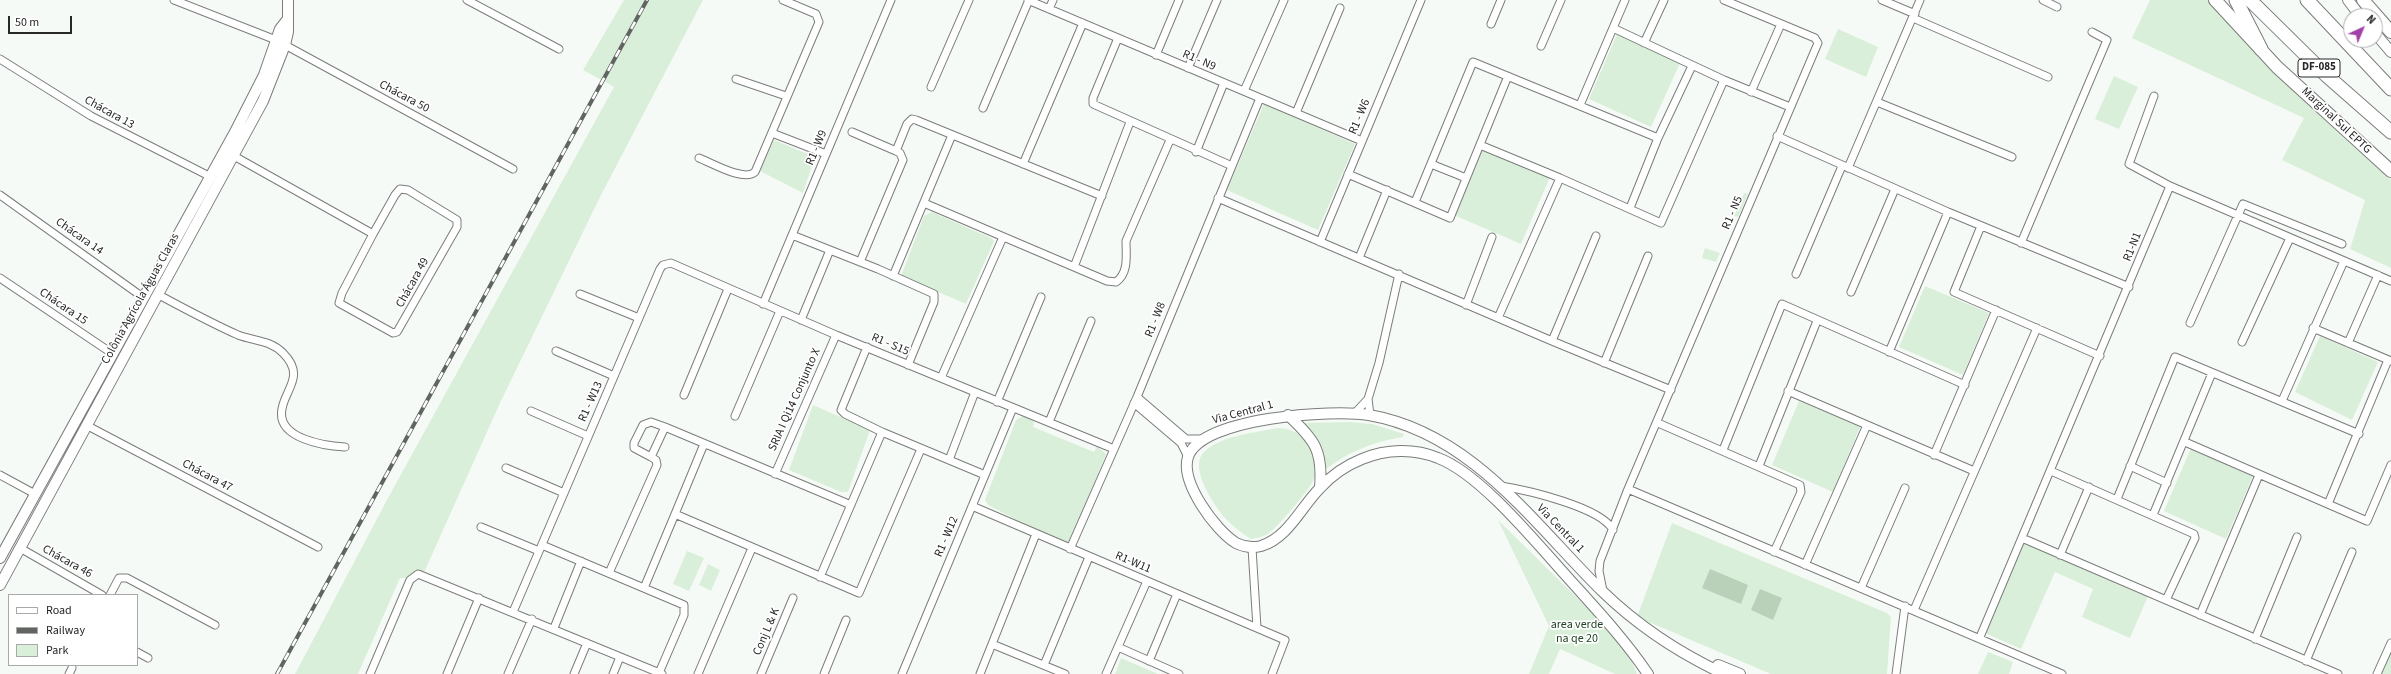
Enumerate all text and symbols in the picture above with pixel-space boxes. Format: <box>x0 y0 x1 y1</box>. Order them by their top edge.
scale bar <box>10 8 74 34</box>
north arrow <box>2343 8 2383 48</box>
text: N <box>2363 12 2379 28</box>
text: 50 m <box>15 14 39 31</box>
street label: R1 - N9 <box>1180 48 1218 74</box>
road number: DF-085 <box>2298 59 2340 77</box>
street label: Chácara 50 <box>376 78 432 116</box>
street label: Marginal Sul EPTG <box>2298 85 2374 157</box>
street label: Chácara 13 <box>81 93 137 133</box>
street label: R1 - W6 <box>1346 97 1374 137</box>
street label: R1 - W9 <box>803 128 831 168</box>
street label: R1 - N5 <box>1720 194 1746 232</box>
street label: Chácara 14 <box>52 215 106 259</box>
street label: R1-N1 <box>2121 230 2145 264</box>
street label: Colônia Agrícola Águas Claras <box>99 231 183 367</box>
street label: Chácara 49 <box>393 255 433 311</box>
street label: Chácara 15 <box>36 286 90 328</box>
street label: R1 - W8 <box>1142 300 1170 340</box>
street label: R1 - S15 <box>869 331 911 359</box>
street label: SRIA I Qi14 Conjunto X <box>766 346 824 454</box>
street label: R1 - W13 <box>576 380 606 424</box>
street label: Via Central 1 <box>1211 398 1275 428</box>
street label: Chácara 47 <box>179 457 235 495</box>
street label: Via Central 1 <box>1533 502 1587 556</box>
street label: R1 - W12 <box>932 515 962 559</box>
street label: Chácara 46 <box>39 542 95 582</box>
street label: R1-W11 <box>1113 549 1153 577</box>
legend <box>8 594 138 666</box>
text: Road <box>46 602 72 619</box>
street label: Conj L & K <box>751 606 783 658</box>
park label: area verde na qe 20 <box>1551 618 1603 646</box>
text: Railway <box>46 622 85 639</box>
text: Park <box>46 642 68 659</box>

